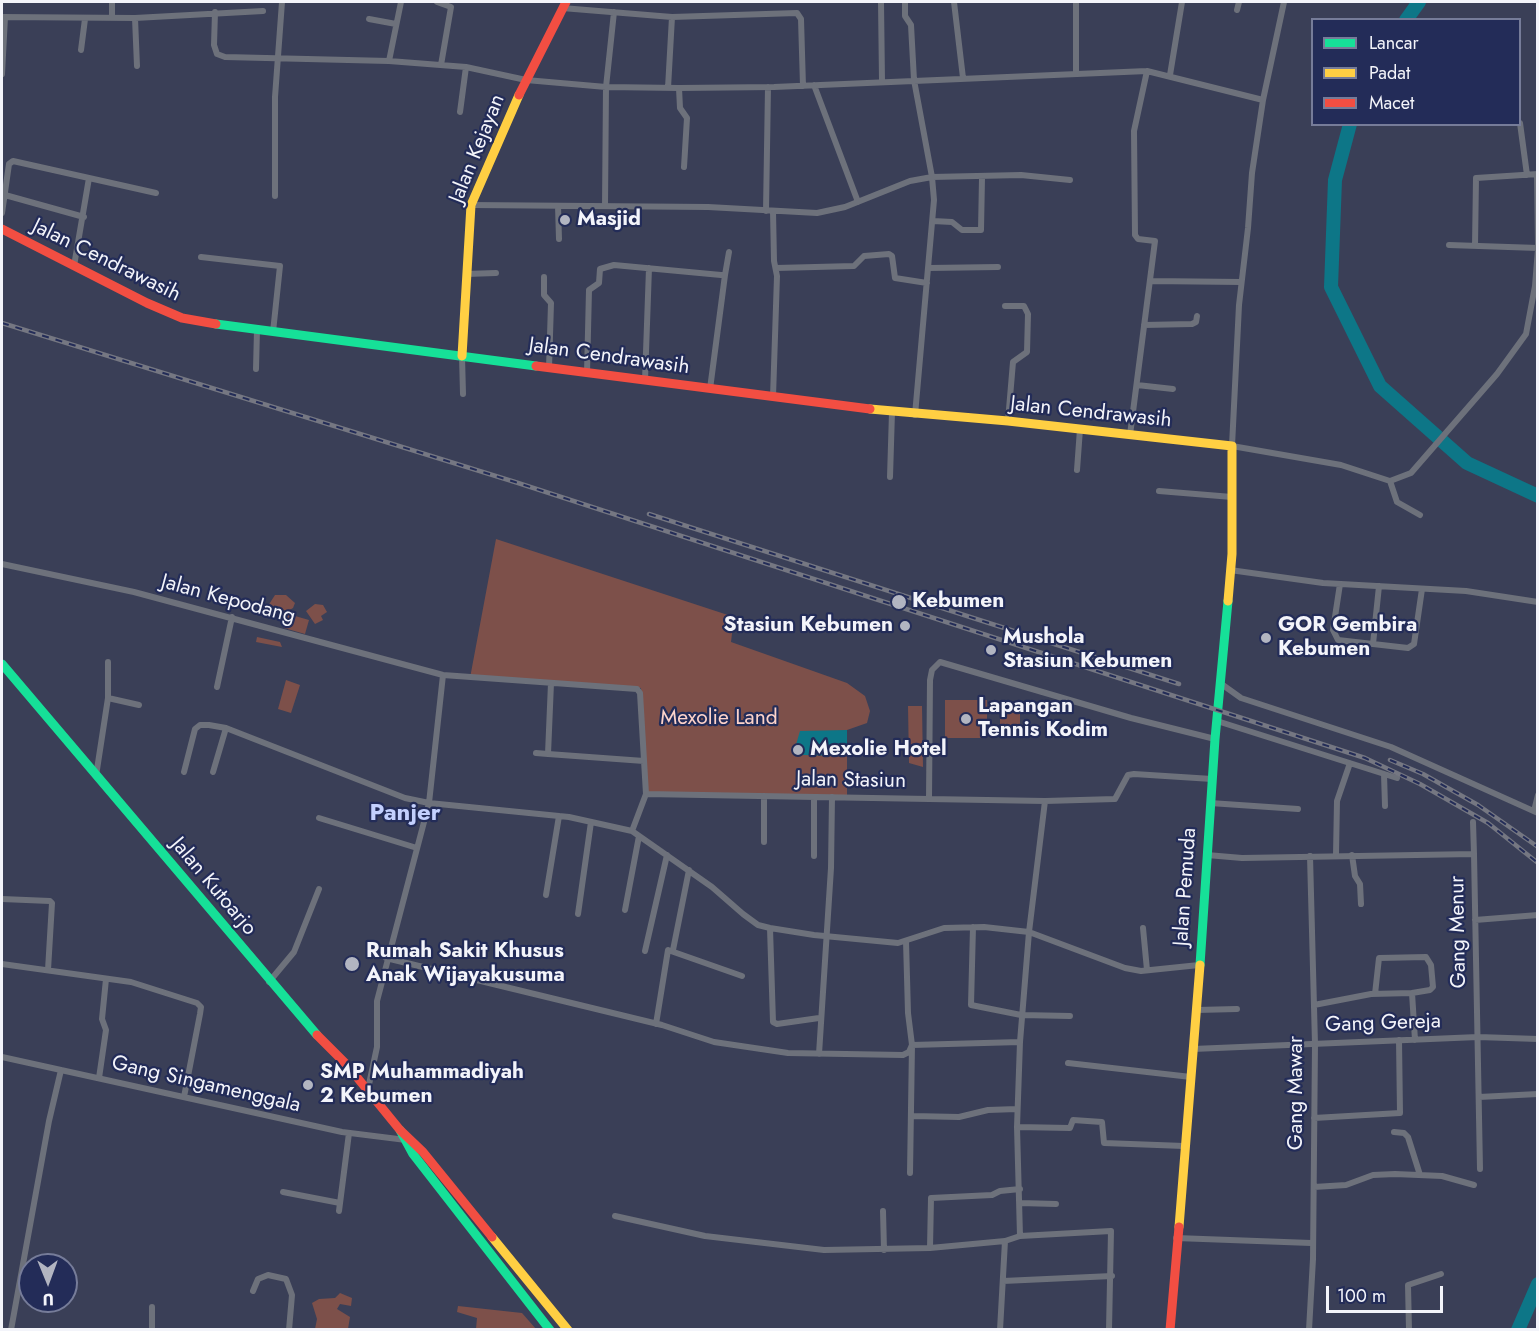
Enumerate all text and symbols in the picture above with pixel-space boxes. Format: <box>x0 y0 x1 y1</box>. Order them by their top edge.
legend <box>1311 18 1521 126</box>
text: Lancar <box>1369 30 1419 56</box>
text: Padat <box>1369 60 1410 86</box>
text: Macet <box>1369 90 1414 116</box>
street label: Jalan Kejayan <box>445 91 511 207</box>
place label: Masjid <box>577 207 641 233</box>
marker: Masjid <box>558 213 572 227</box>
street label: Jalan Cendrawasih <box>28 214 184 308</box>
street label: Jalan Cendrawasih <box>527 333 691 381</box>
street label: Jalan Cendrawasih <box>1009 392 1173 434</box>
street label: Jalan Kepodang <box>158 570 298 630</box>
place label: Kebumen <box>912 589 1004 615</box>
marker: Kebumen <box>890 593 908 611</box>
place label: Stasiun Kebumen <box>724 613 893 639</box>
place label: GOR Gembira Kebumen <box>1278 613 1417 663</box>
marker: Stasiun Kebumen <box>898 619 912 633</box>
place label: Mushola Stasiun Kebumen <box>1003 625 1172 675</box>
marker: GOR Gembira Kebumen <box>1259 631 1273 645</box>
marker: Mushola Stasiun Kebumen <box>984 643 998 657</box>
place label: Lapangan Tennis Kodim <box>978 694 1108 744</box>
park label: Mexolie Land <box>660 706 778 732</box>
marker: Lapangan Tennis Kodim <box>959 712 973 726</box>
place label: Mexolie Hotel <box>810 737 947 763</box>
marker: Mexolie Hotel <box>791 743 805 757</box>
street label: Jalan Stasiun <box>796 767 906 795</box>
district label: Panjer <box>369 800 441 828</box>
street label: Jalan Pemuda <box>1169 827 1203 947</box>
street label: Jalan Kutoarjo <box>165 833 261 941</box>
street label: Gang Menur <box>1445 875 1473 989</box>
place label: Rumah Sakit Khusus Anak Wijayakusuma <box>366 939 565 989</box>
marker: Rumah Sakit Khusus Anak Wijayakusuma <box>343 955 361 973</box>
street label: Gang Gereja <box>1325 1009 1441 1039</box>
street label: Gang Mawar <box>1284 1036 1310 1150</box>
street label: Gang Singamenggala <box>109 1051 303 1119</box>
place label: SMP Muhammadiyah 2 Kebumen <box>320 1060 524 1110</box>
marker: SMP Muhammadiyah 2 Kebumen <box>301 1078 315 1092</box>
north arrow <box>18 1253 78 1313</box>
scale bar <box>1329 1274 1446 1312</box>
text: 100 m <box>1337 1283 1386 1309</box>
text: U <box>42 1288 54 1311</box>

